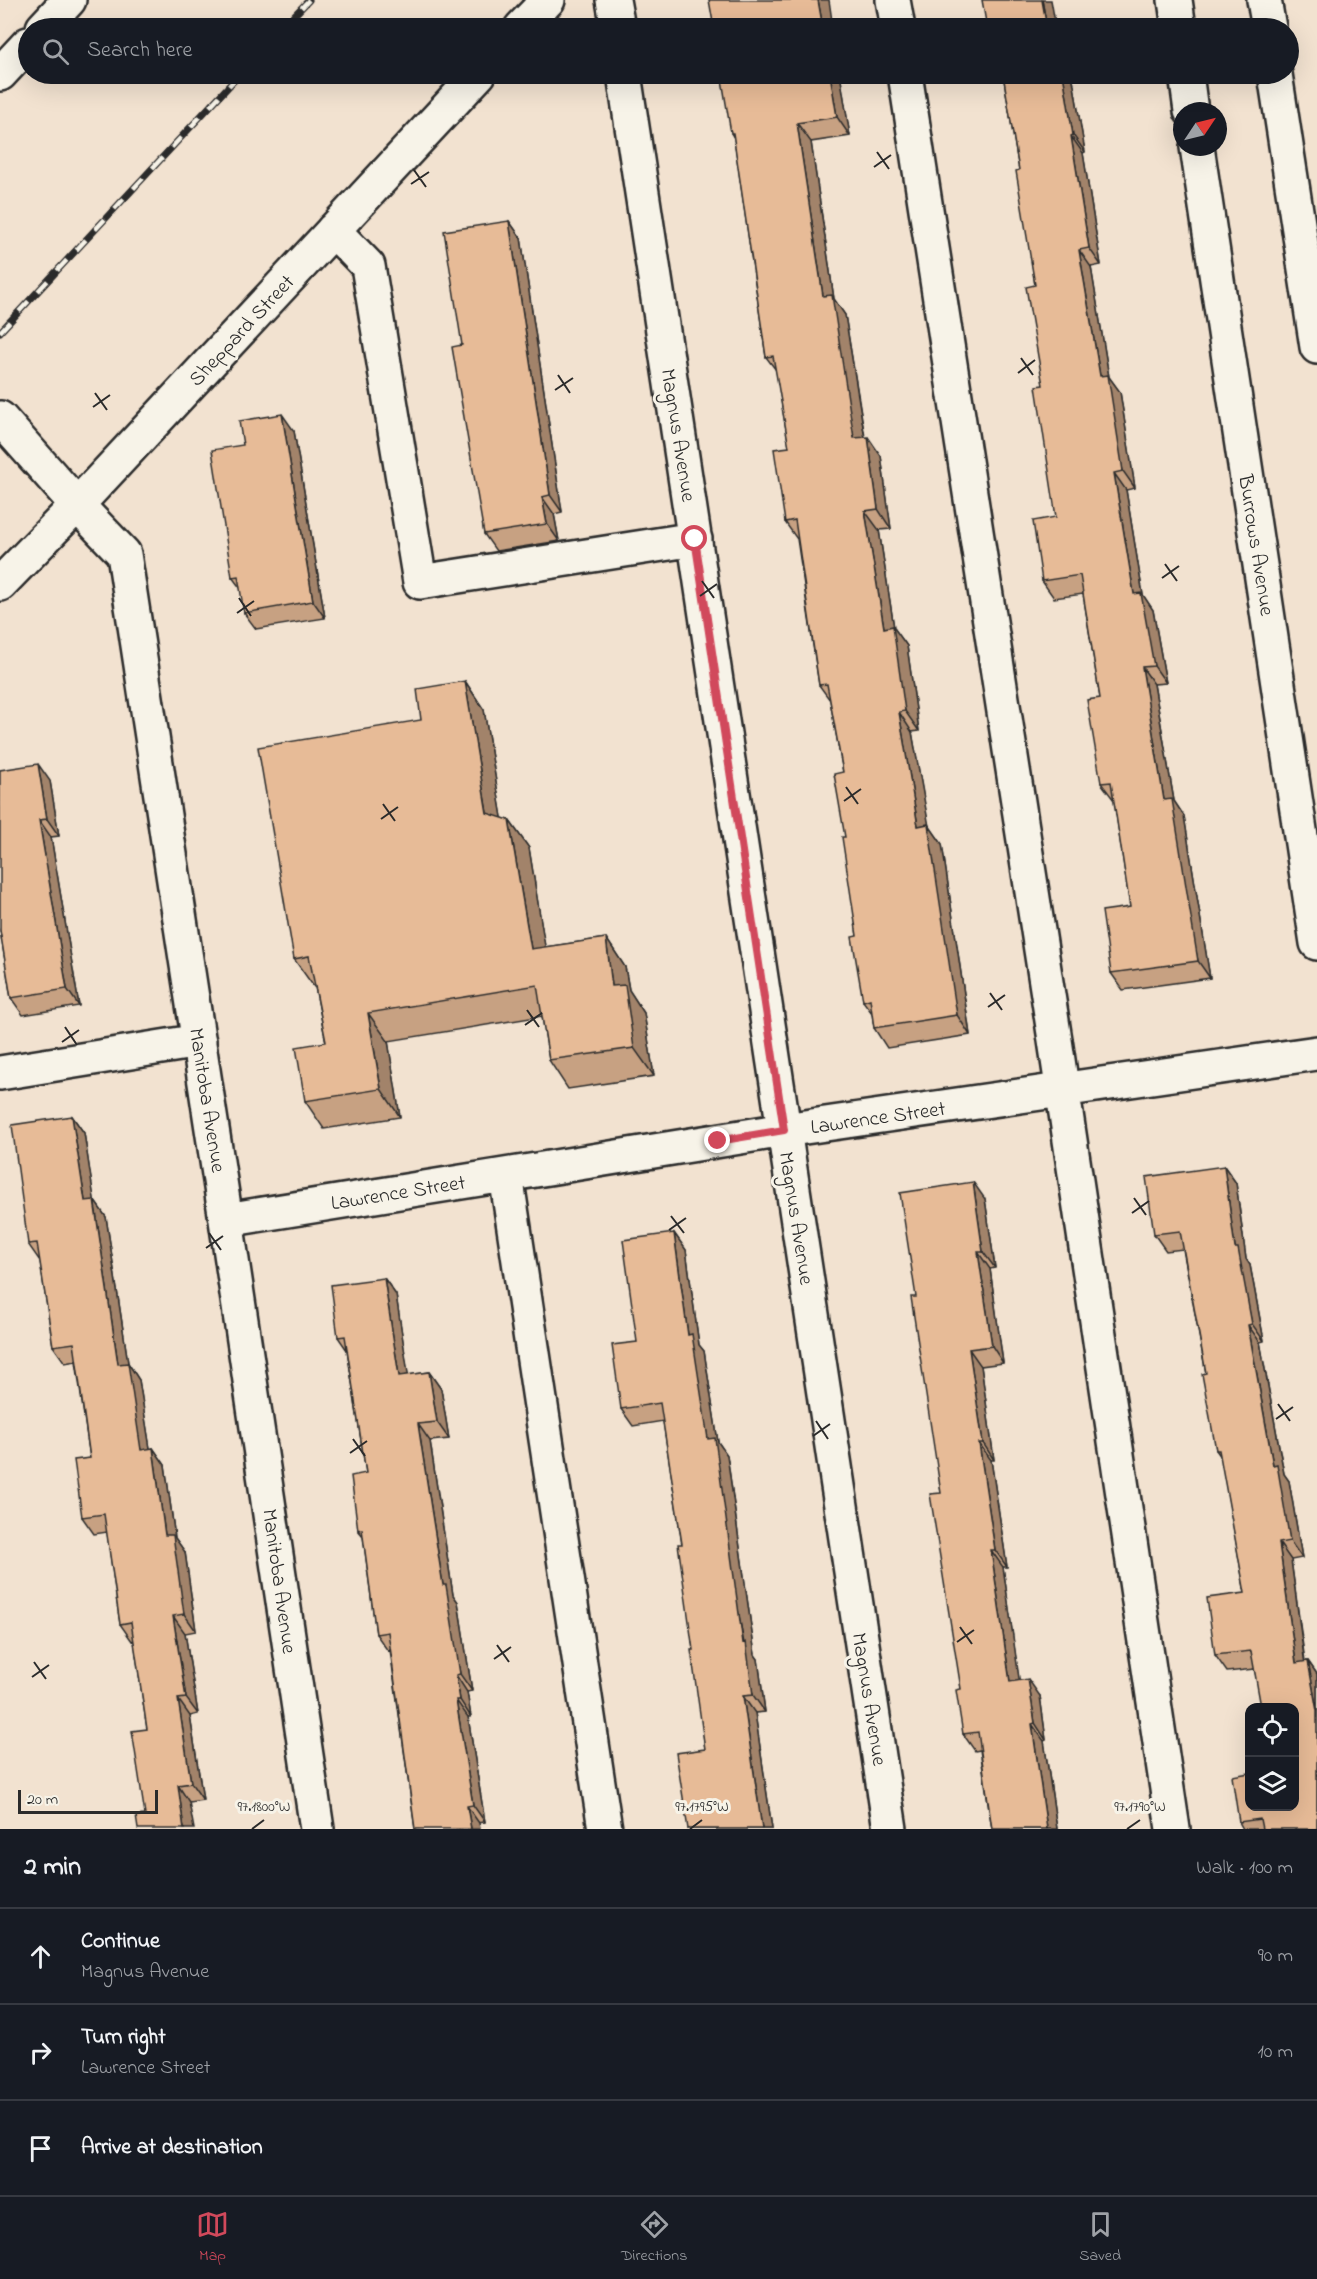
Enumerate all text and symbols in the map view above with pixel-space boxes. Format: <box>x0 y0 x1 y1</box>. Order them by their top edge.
search box <box>18 18 1299 84</box>
icon: search <box>39 35 72 68</box>
text: Search here <box>87 35 192 67</box>
north arrow <box>1173 102 1227 156</box>
street label: Sheppard Street <box>183 269 302 394</box>
street label: Magnus Avenue <box>650 367 702 505</box>
street label: Burrows Avenue <box>1229 472 1281 619</box>
route start <box>681 525 707 551</box>
street label: Manitoba Avenue <box>180 1026 232 1175</box>
street label: Lawrence Street <box>809 1095 948 1143</box>
route end <box>704 1127 730 1153</box>
street label: Magnus Avenue <box>768 1150 820 1288</box>
street label: Lawrence Street <box>329 1169 468 1219</box>
street label: Manitoba Avenue <box>253 1507 303 1656</box>
street label: Magnus Avenue <box>841 1631 893 1769</box>
map controls <box>1245 1703 1299 1811</box>
button: locate <box>1245 1703 1299 1757</box>
button: layers <box>1245 1757 1299 1811</box>
scale bar <box>18 1787 158 1814</box>
text: 20 m <box>27 1788 58 1812</box>
text: 97.1800°W <box>238 1796 290 1818</box>
text: 97.1795°W <box>675 1796 729 1818</box>
text: 97.1790°W <box>1114 1796 1166 1818</box>
text: 2 min <box>24 1849 81 1887</box>
text: Walk · 100 m <box>1196 1854 1293 1883</box>
text: Continue <box>81 1926 160 1958</box>
icon: ahead <box>24 1940 57 1973</box>
text: 90 m <box>1258 1942 1293 1971</box>
text: Magnus Avenue <box>81 1958 209 1987</box>
text: Turn right <box>81 2022 166 2054</box>
icon: right <box>24 2036 57 2069</box>
text: 10 m <box>1257 2038 1293 2067</box>
text: Lawrence Street <box>81 2054 211 2083</box>
icon: arrive <box>24 2132 57 2165</box>
text: Arrive at destination <box>81 2132 263 2164</box>
tab: Map <box>196 2208 229 2268</box>
tab: Directions <box>621 2208 687 2268</box>
tab: Saved <box>1079 2208 1121 2268</box>

